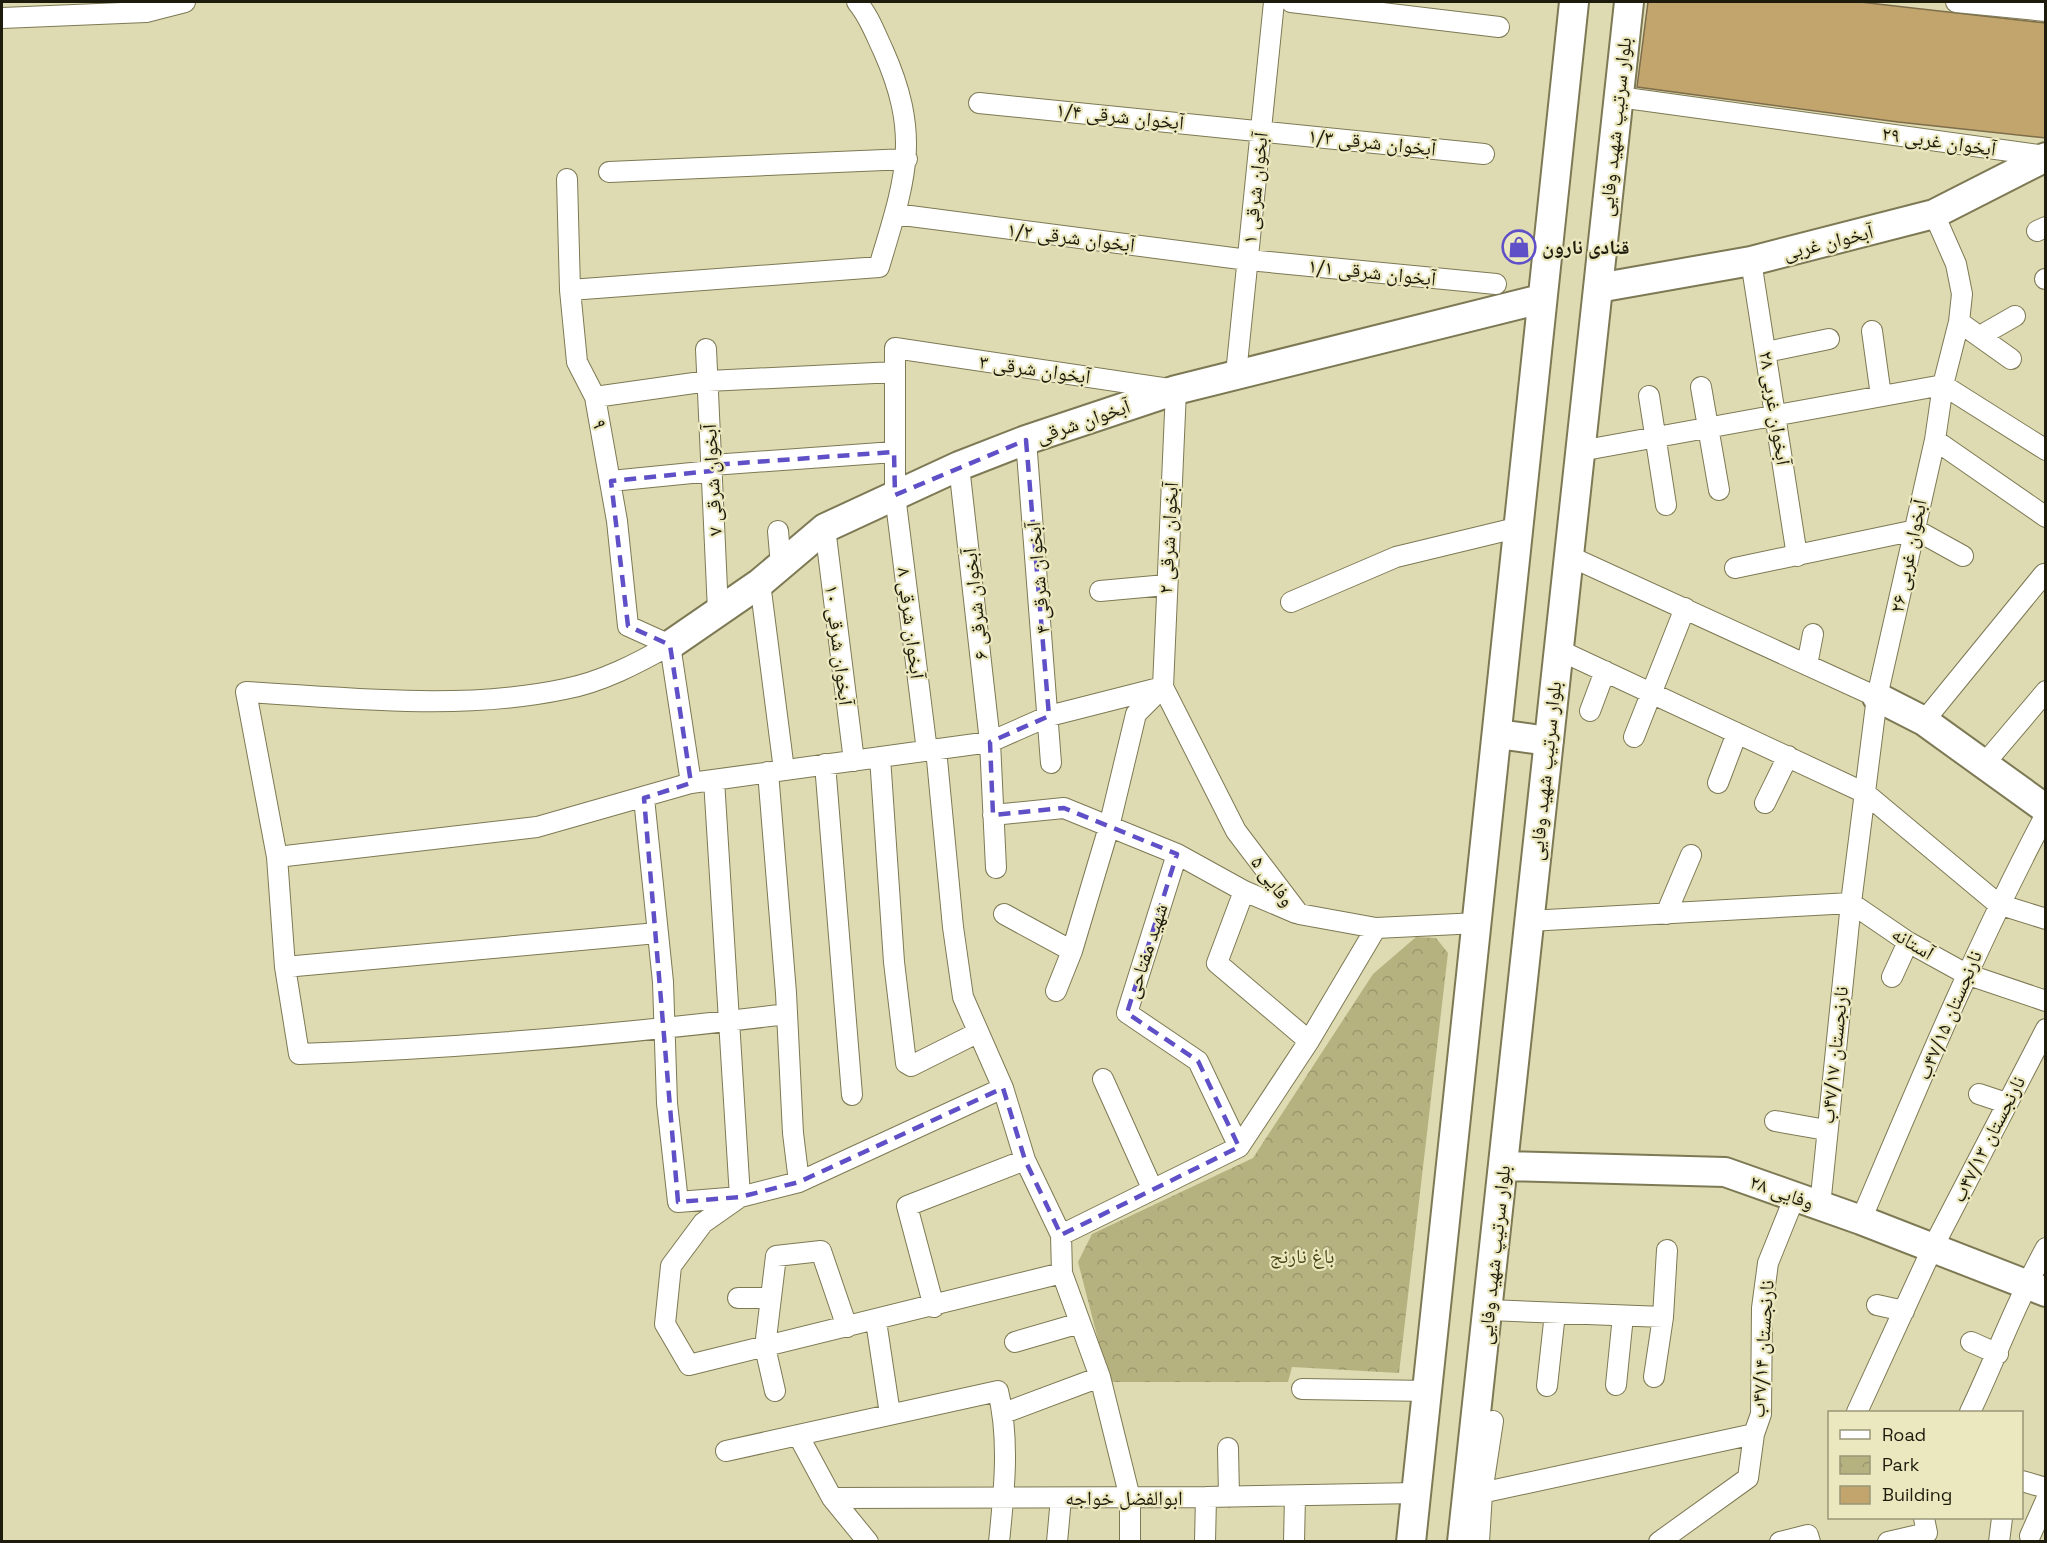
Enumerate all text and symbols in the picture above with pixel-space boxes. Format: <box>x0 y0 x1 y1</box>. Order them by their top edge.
street label: بلوار سرتیپ شهید وفایی <box>1593 36 1637 218</box>
street label: آبخوان شرقی ۱/۴ <box>1055 96 1186 136</box>
street label: آبخوان غربی ۲۹ <box>1880 120 1999 162</box>
street label: آبخوان شرقی ۱/۳ <box>1307 122 1438 162</box>
street label: آبخوان شرقی ۱ <box>1236 130 1274 245</box>
street label: آبخوان شرقی ۱/۲ <box>1006 216 1137 258</box>
street label: آبخوان غربی <box>1780 218 1877 266</box>
shop icon: قنادی نارون <box>1501 229 1537 265</box>
place label: قنادی نارون <box>1542 234 1629 260</box>
street label: آبخوان شرقی ۱/۱ <box>1307 252 1438 292</box>
street label: آبخوان شرقی ۳ <box>978 348 1093 390</box>
street label: آبخوان غربی ۲۸ <box>1753 349 1797 468</box>
street label: آبخوان شرقی <box>1032 392 1134 449</box>
street label: ۹ <box>586 417 614 431</box>
street label: آبخوان شرقی ۷ <box>696 422 728 537</box>
street label: آبخوان شرقی ۲ <box>1152 480 1184 595</box>
street label: آبخوان غربی ۲۶ <box>1883 496 1933 615</box>
street label: آبخوان شرقی ۴ <box>1020 520 1056 635</box>
street label: آبخوان شرقی ۶ <box>956 546 994 661</box>
street label: آبخوان شرقی ۸ <box>891 566 931 681</box>
street label: آبخوان شرقی ۱۰ <box>819 583 859 708</box>
street label: بلوار سرتیپ شهید وفایی <box>1523 680 1567 862</box>
street label: وفایی ۵ <box>1245 850 1301 912</box>
street label: شهید مفتاحی <box>1118 900 1174 1002</box>
street label: آستانه <box>1887 920 1940 966</box>
street label: نارنجستان ۴۷/۱۵ب <box>1910 946 1988 1084</box>
street label: نارنجستان ۴۷/۱۷ب <box>1814 985 1854 1125</box>
street label: نارنجستان ۴۷/۱۳ب <box>1945 1072 2031 1206</box>
street label: بلوار سرتیپ شهید وفایی <box>1472 1164 1516 1346</box>
street label: وفایی ۲۸ <box>1746 1168 1818 1216</box>
park label: باغ نارنج <box>1270 1243 1334 1269</box>
street label: نارنجستان ۴۷/۱۴ب <box>1744 1279 1780 1419</box>
legend <box>1828 1411 2023 1519</box>
text: Road <box>1882 1423 1926 1446</box>
text: Park <box>1882 1453 1920 1476</box>
text: Building <box>1882 1483 1952 1506</box>
street label: ابوالفضل خواجه <box>1065 1485 1183 1511</box>

